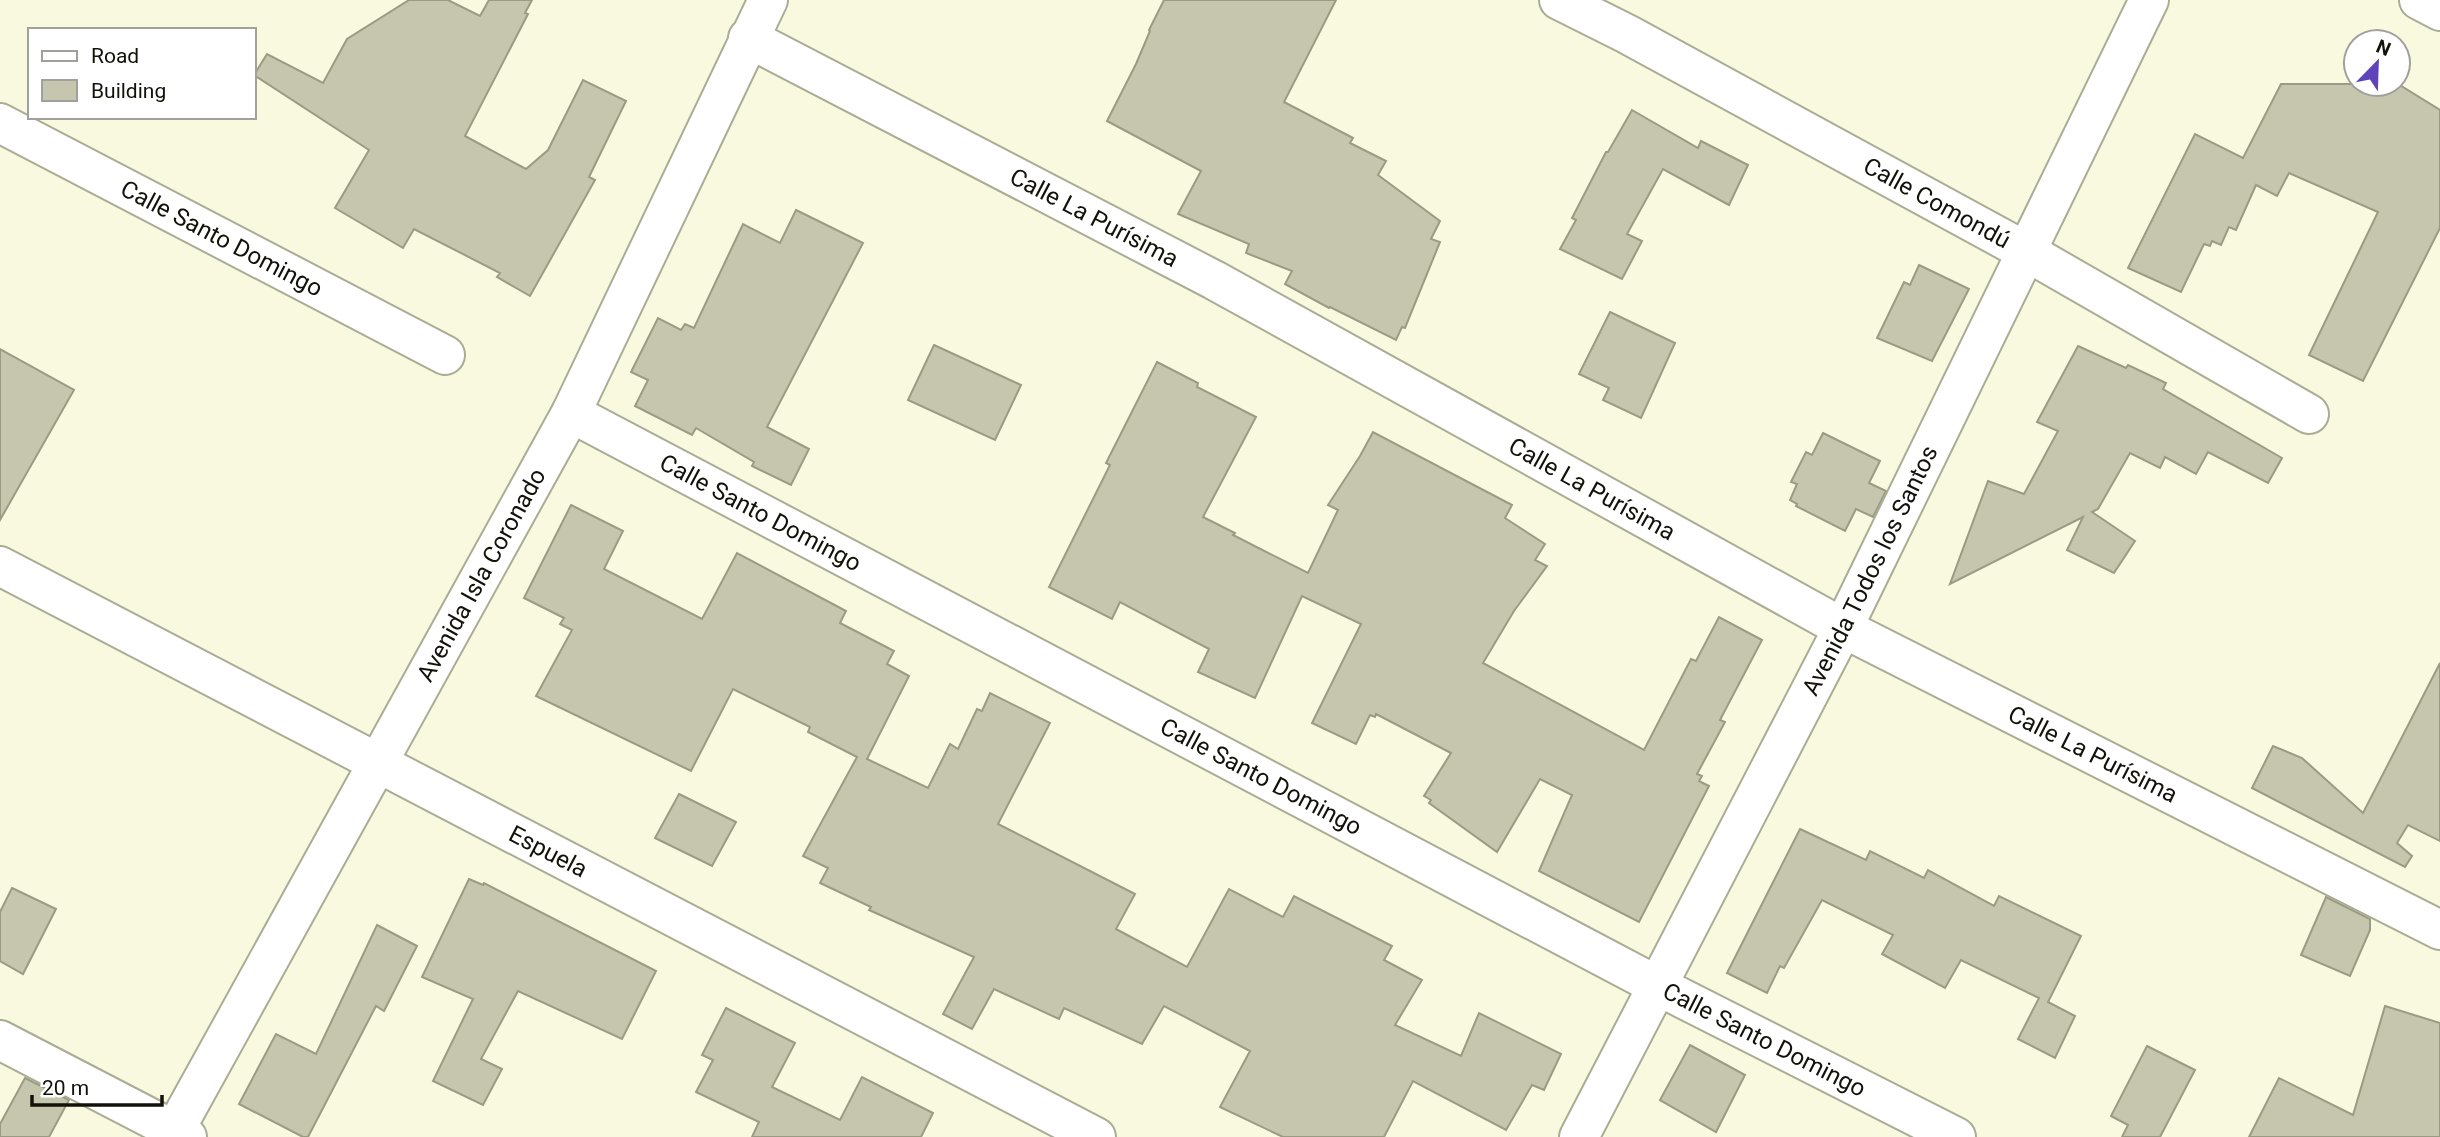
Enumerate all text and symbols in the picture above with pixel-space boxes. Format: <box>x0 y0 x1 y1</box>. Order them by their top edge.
legend <box>28 28 256 119</box>
north arrow <box>2342 28 2412 98</box>
text: N <box>2373 35 2394 61</box>
text: Road <box>91 44 139 68</box>
text: Building <box>91 79 166 103</box>
street label: Calle Comondú <box>1859 152 2015 254</box>
street label: Calle La Purísima <box>1005 162 1183 273</box>
street label: Calle Santo Domingo <box>116 174 327 303</box>
street label: Calle La Purísima <box>1504 432 1680 546</box>
street label: Avenida Todos los Santos <box>1797 441 1944 700</box>
street label: Calle Santo Domingo <box>655 448 866 577</box>
street label: Avenida Isla Coronado <box>411 464 552 687</box>
street label: Calle La Purísima <box>2004 700 2182 809</box>
street label: Calle Santo Domingo <box>1156 712 1366 841</box>
street label: Espuela <box>504 820 592 883</box>
street label: Calle Santo Domingo <box>1658 977 1870 1103</box>
scale bar <box>32 1064 161 1108</box>
text: 20 m <box>42 1076 89 1100</box>

